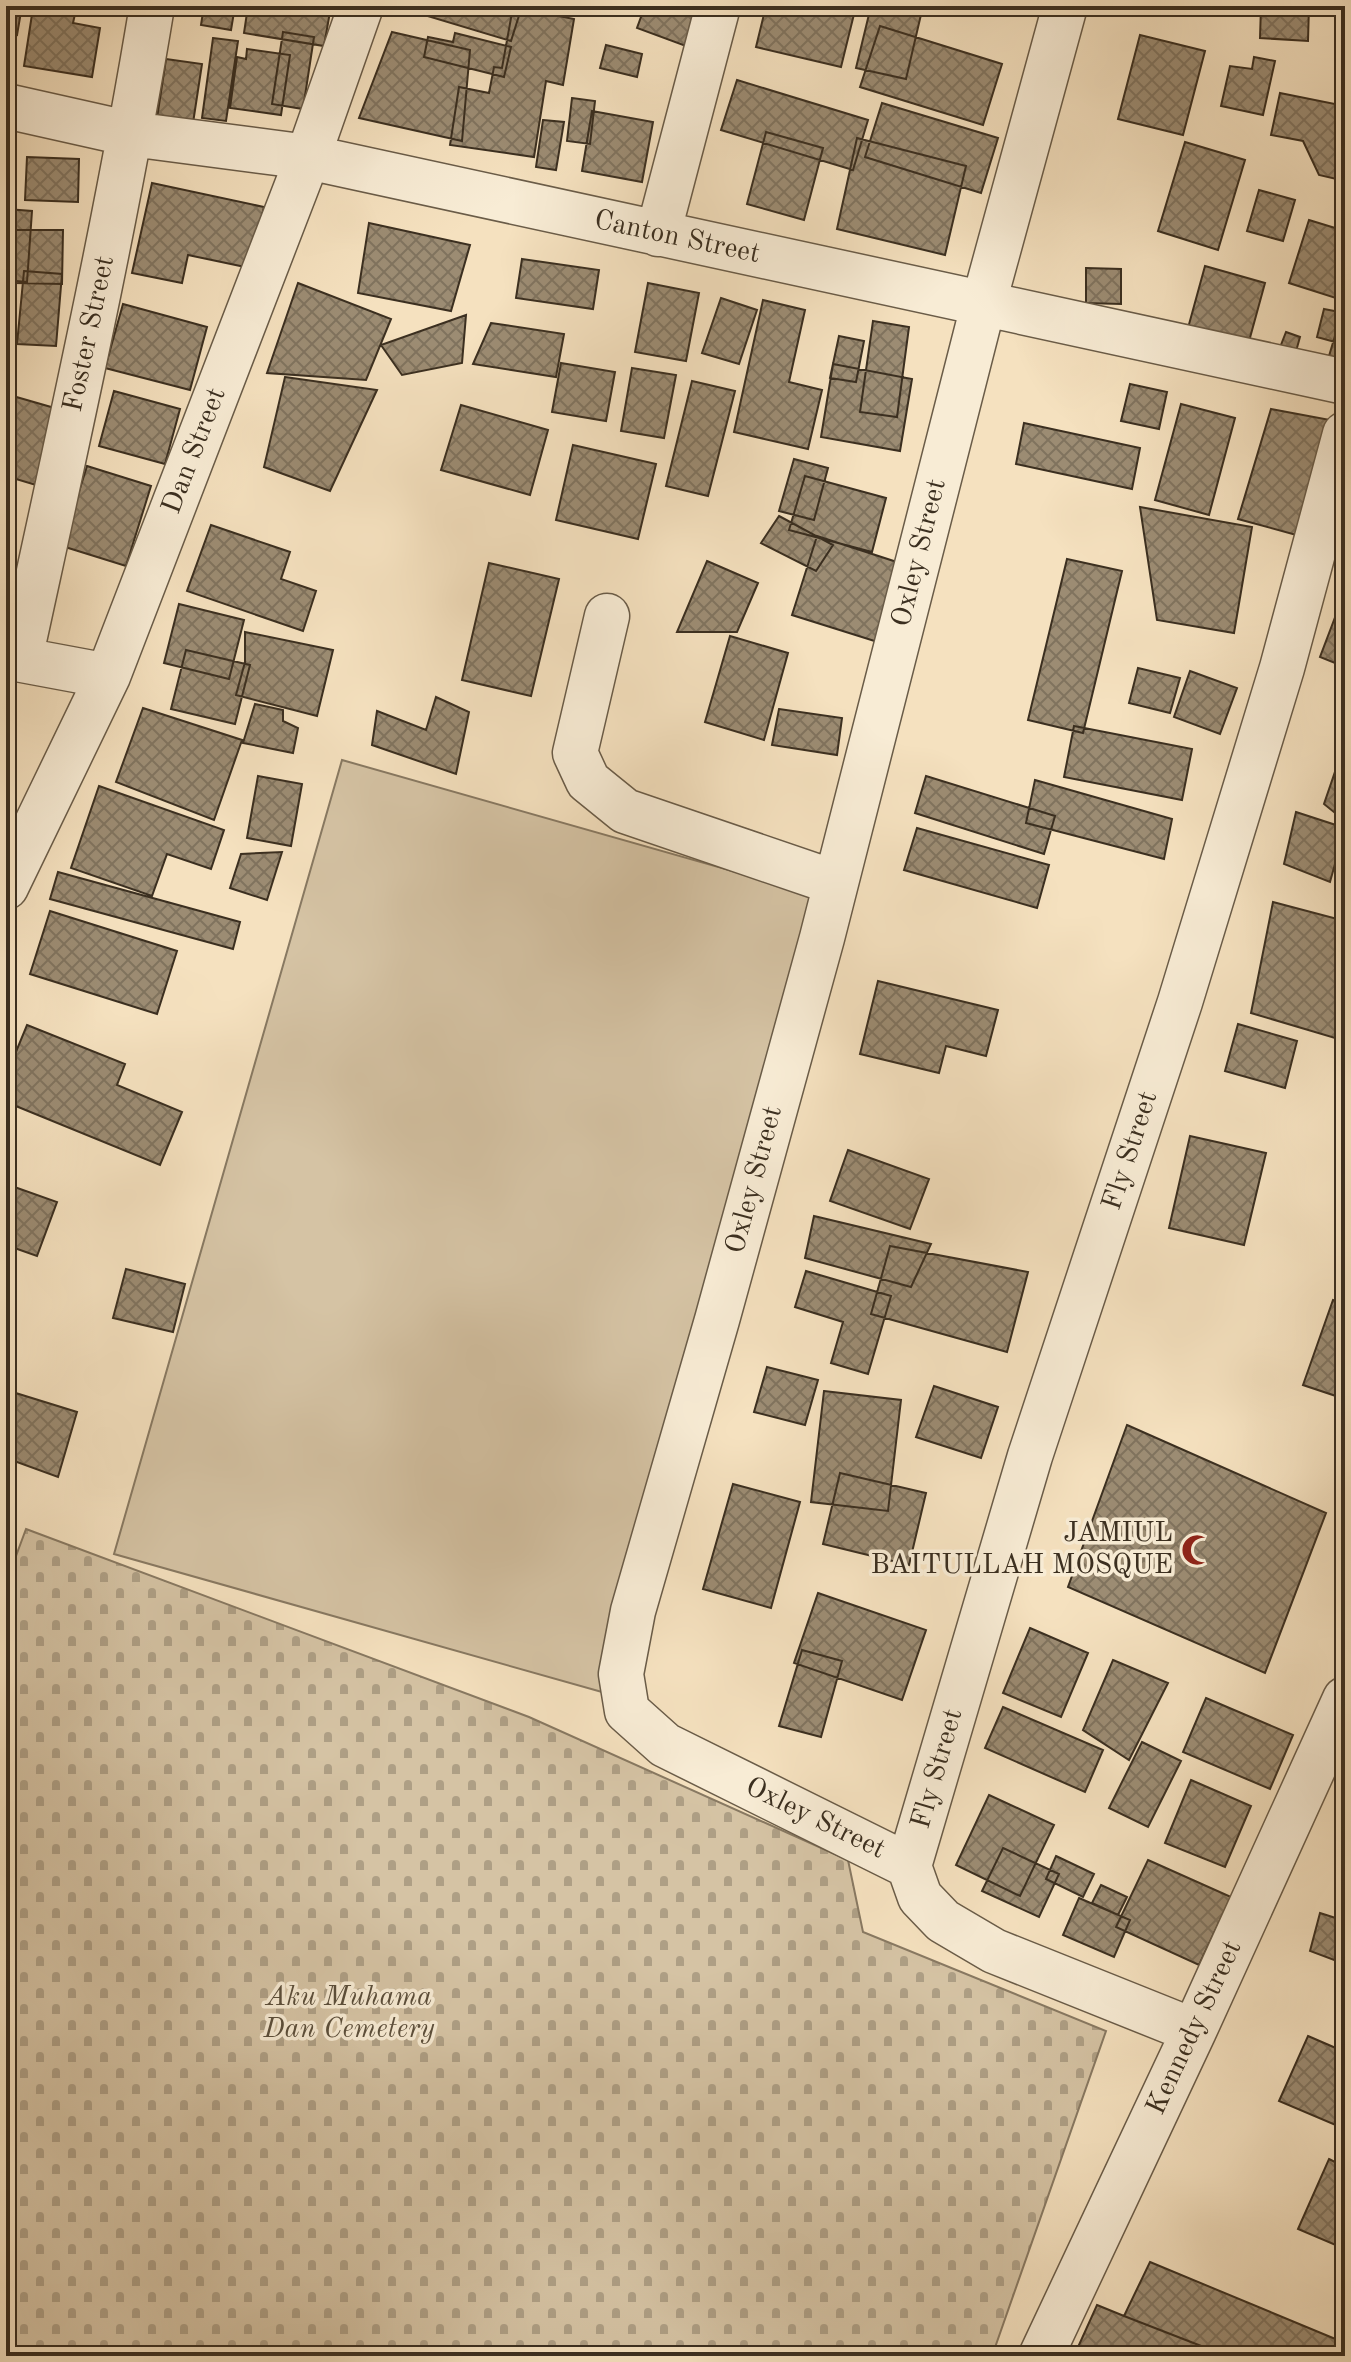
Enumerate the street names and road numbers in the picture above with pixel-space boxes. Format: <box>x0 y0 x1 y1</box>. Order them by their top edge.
street label: Canton Street <box>592 207 762 269</box>
street label: Foster Street <box>60 253 120 415</box>
street label: Dan Street <box>158 384 232 518</box>
street label: Oxley Street <box>888 476 952 630</box>
street label: Fly Street <box>1099 1088 1163 1214</box>
street label: Oxley Street <box>722 1103 788 1257</box>
street label: Fly Street <box>908 1706 968 1832</box>
street label: Oxley Street <box>741 1773 889 1865</box>
street label: Kennedy Street <box>1142 1937 1248 2119</box>

